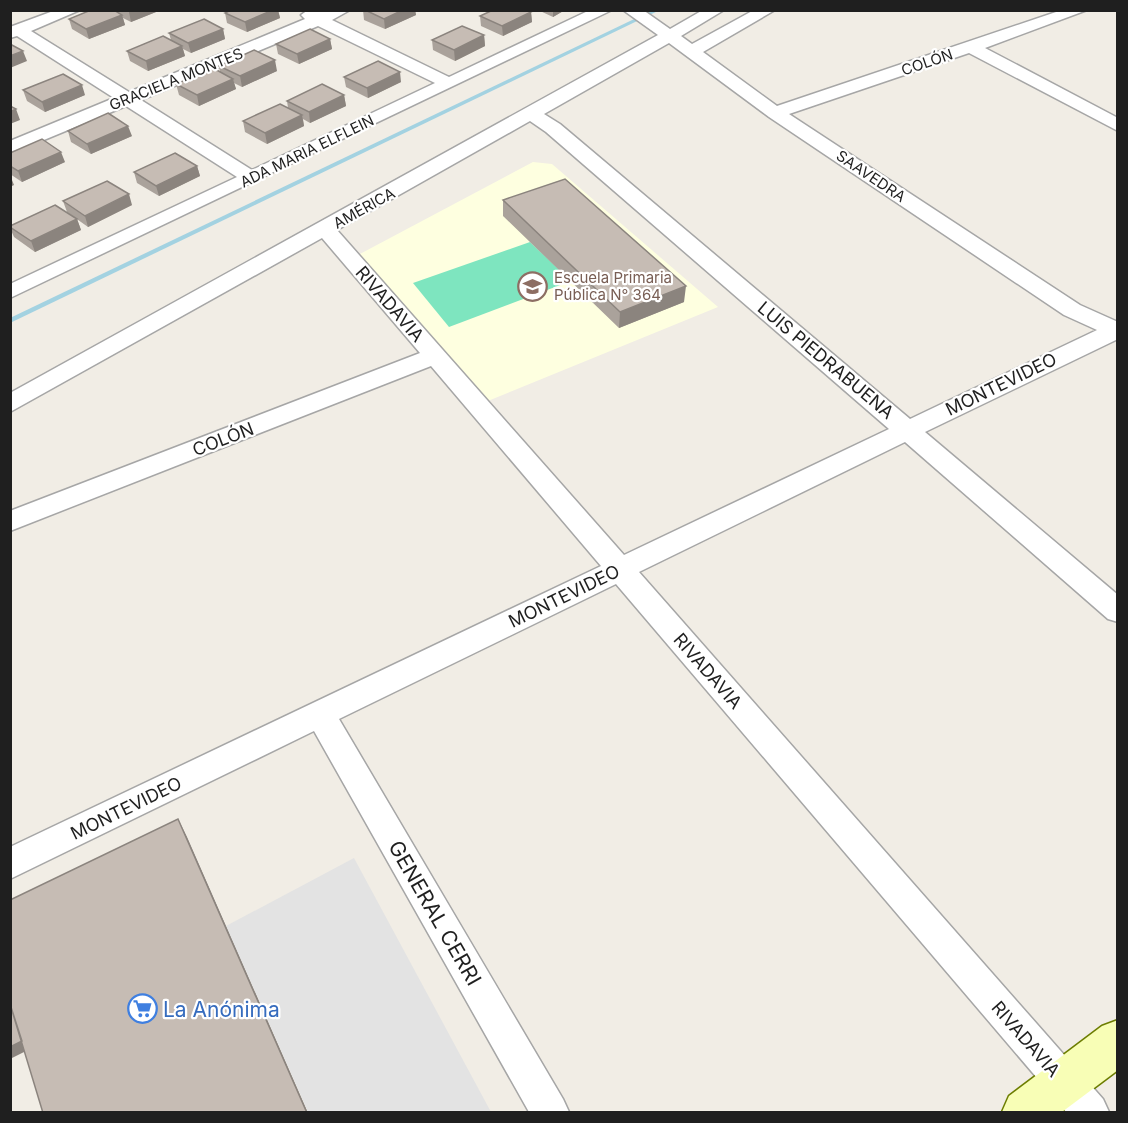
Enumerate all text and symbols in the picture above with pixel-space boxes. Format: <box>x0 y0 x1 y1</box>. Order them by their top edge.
street label: GRACIELA MONTES <box>106 44 246 114</box>
street label: COLÓN <box>899 44 955 80</box>
street label: ADA MARIA ELFLEIN <box>237 110 377 192</box>
street label: SAAVEDRA <box>833 146 909 206</box>
street label: AMÉRICA <box>330 183 398 233</box>
street label: RIVADAVIA <box>351 262 429 346</box>
place label: Escuela Primaria Pública N° 364 <box>554 268 672 304</box>
school or university icon: Escuela Primaria Pública N° 364 <box>517 270 549 302</box>
street label: LUIS PIEDRABUENA <box>754 297 898 423</box>
street label: MONTEVIDEO <box>942 348 1060 420</box>
street label: COLÓN <box>189 417 257 460</box>
street label: MONTEVIDEO <box>505 560 623 632</box>
street label: RIVADAVIA <box>669 629 747 713</box>
street label: MONTEVIDEO <box>67 772 185 844</box>
street label: GENERAL CERRI <box>383 836 487 990</box>
supermarket icon: La Anónima <box>126 993 158 1025</box>
place label: La Anónima <box>163 997 280 1022</box>
street label: RIVADAVIA <box>987 997 1065 1081</box>

